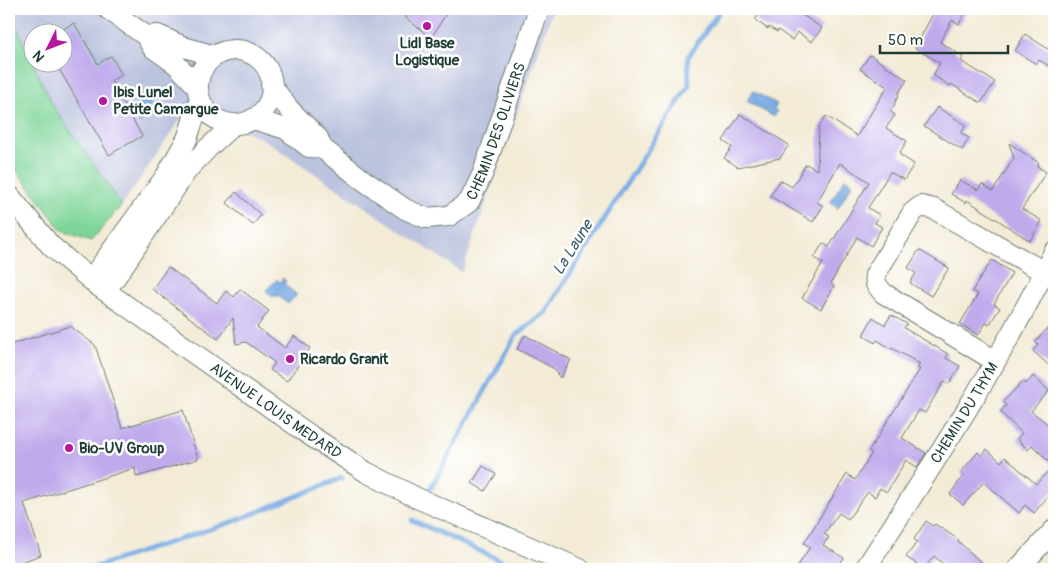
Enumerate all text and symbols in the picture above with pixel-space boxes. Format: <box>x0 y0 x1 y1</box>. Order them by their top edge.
marker: Lidl Base Logistique <box>421 20 433 32</box>
north arrow <box>22 22 72 72</box>
scale bar <box>880 22 1008 54</box>
text: 50 m <box>888 31 923 50</box>
place label: Lidl Base Logistique <box>395 34 460 70</box>
text: N <box>29 47 48 66</box>
street label: CHEMIN DES OLIVIERS <box>462 60 530 203</box>
place label: Ibis Lunel Petite Camargue <box>113 83 219 119</box>
marker: Ibis Lunel Petite Camargue <box>97 95 109 107</box>
water label: La Laune <box>548 215 599 279</box>
place label: Ricardo Granit <box>300 350 389 369</box>
marker: Ricardo Granit <box>284 353 296 365</box>
street label: AVENUE LOUIS MEDARD <box>206 359 345 463</box>
street label: CHEMIN DU THYM <box>927 359 1003 467</box>
place label: Bio-UV Group <box>79 439 164 458</box>
marker: Bio-UV Group <box>63 442 75 454</box>

